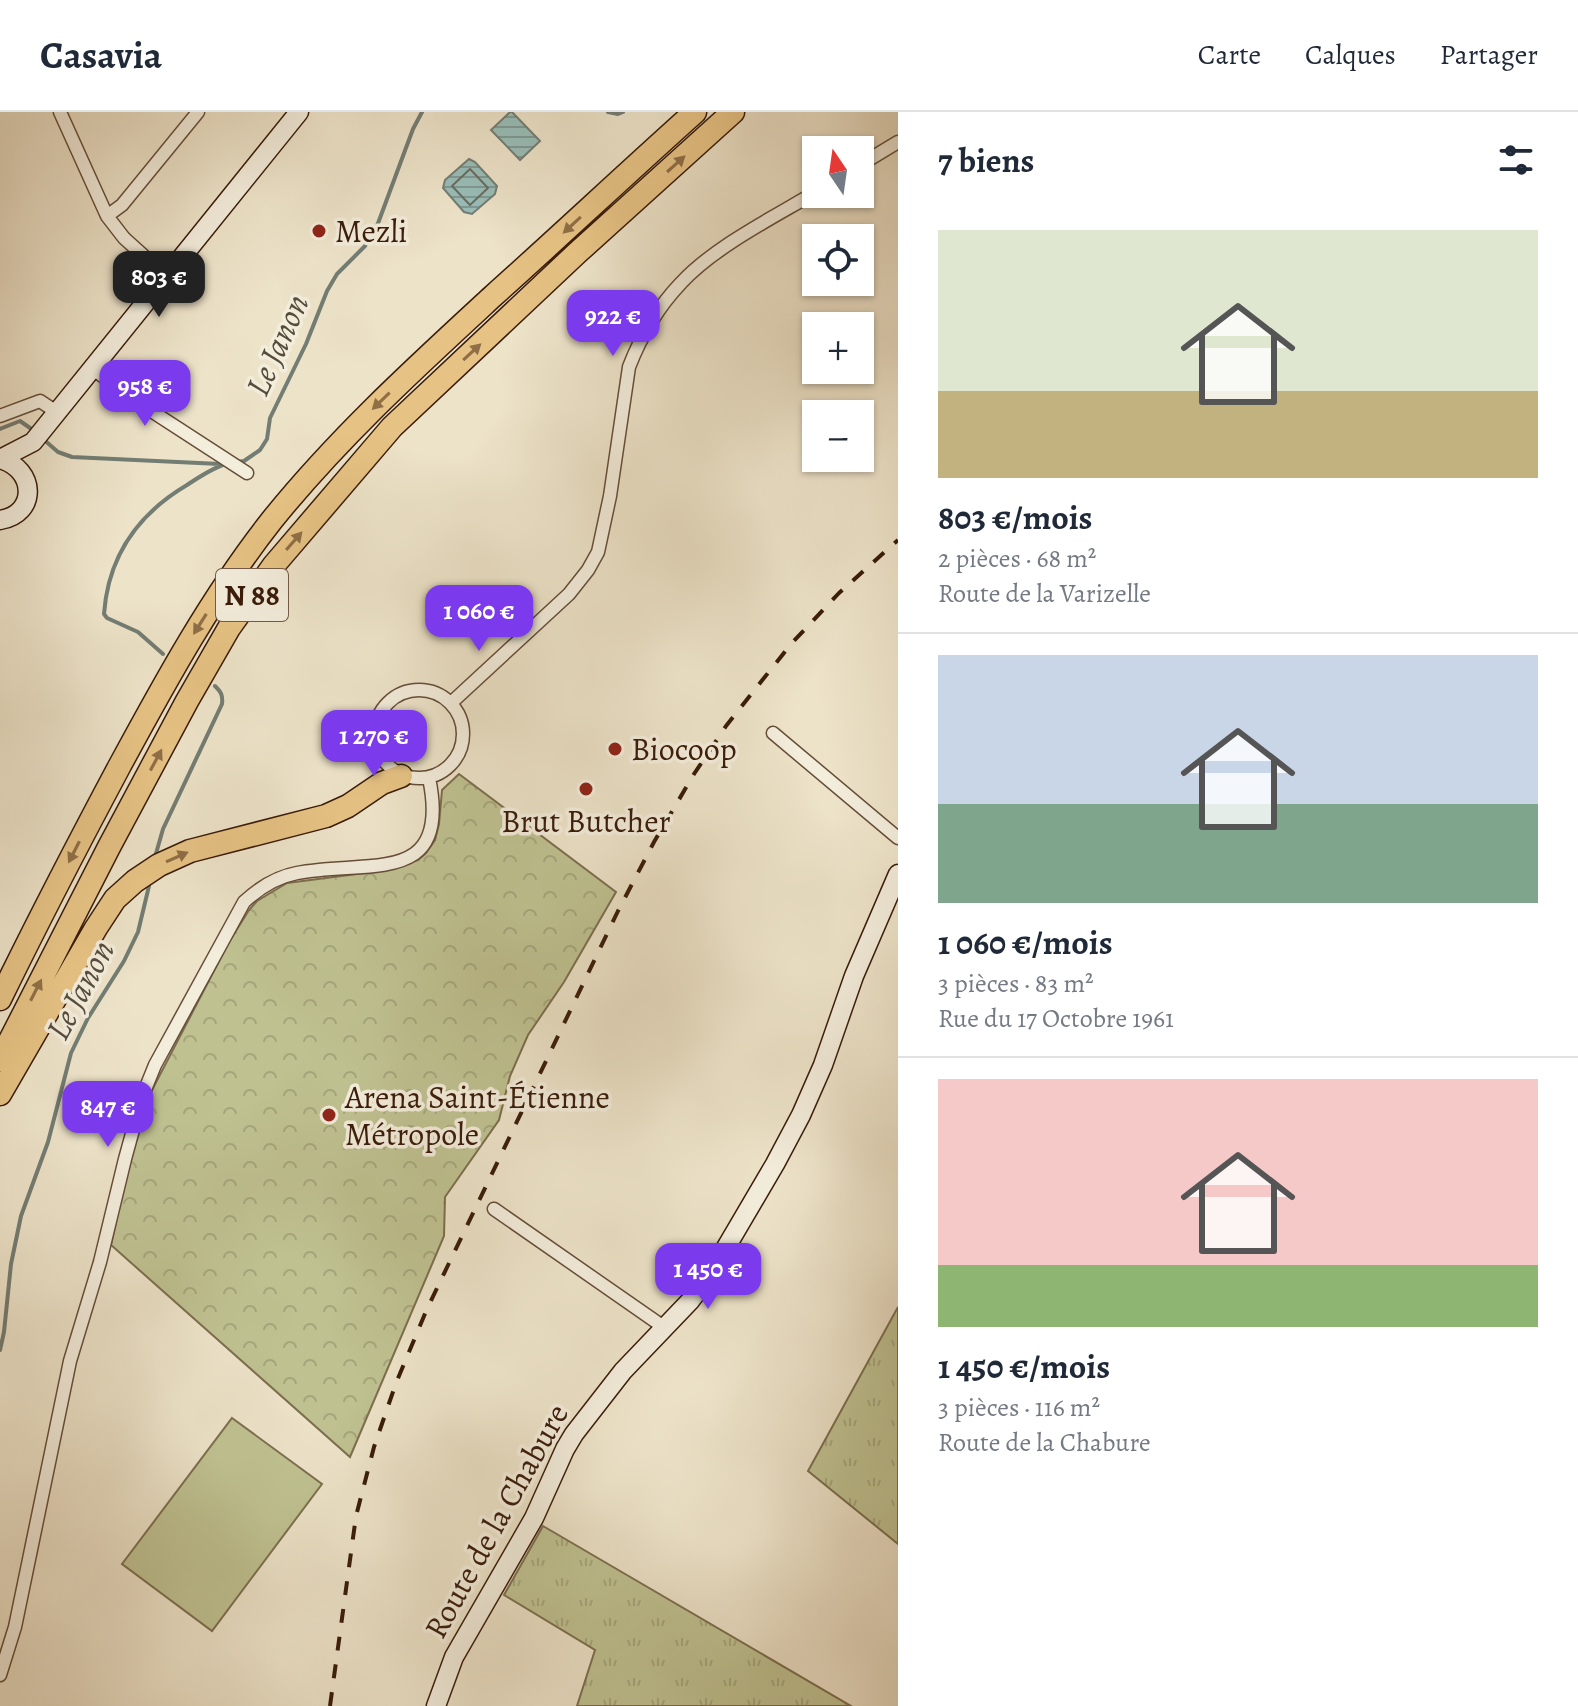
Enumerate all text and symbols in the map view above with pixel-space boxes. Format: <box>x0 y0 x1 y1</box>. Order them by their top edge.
text: Casavia <box>40 29 162 81</box>
text: Carte <box>1198 36 1261 74</box>
text: Calques <box>1305 36 1396 74</box>
text: Partager <box>1440 36 1538 74</box>
north arrow <box>802 136 874 208</box>
map controls <box>802 136 874 472</box>
text: 7 biens <box>938 137 1035 184</box>
icon: filters <box>1494 138 1538 182</box>
one-way arrow <box>666 155 685 173</box>
place label: Mezli <box>335 209 407 253</box>
one-way arrow <box>562 215 581 233</box>
marker: Mezli <box>310 222 328 240</box>
button: locate <box>802 224 874 296</box>
pin: 803 € <box>103 251 215 319</box>
text: 803 € <box>131 259 187 294</box>
icon: home <box>1166 282 1310 426</box>
water label: Le Janon <box>234 287 320 403</box>
pin: 922 € <box>557 290 669 358</box>
text: 922 € <box>585 298 641 333</box>
button: + <box>802 312 874 384</box>
one-way arrow <box>463 343 482 361</box>
pin: 958 € <box>89 360 201 428</box>
text: 958 € <box>117 368 173 403</box>
one-way arrow <box>372 392 391 410</box>
button: − <box>802 400 874 472</box>
text: 803 €/mois <box>938 494 1093 541</box>
one-way arrow <box>285 531 303 550</box>
text: 2 pièces · 68 m² <box>938 541 1096 576</box>
road number: N 88 <box>216 569 288 621</box>
text: Route de la Varizelle <box>938 576 1151 611</box>
pin: 1 060 € <box>405 585 553 653</box>
text: 1 060 € <box>443 593 515 628</box>
one-way arrow <box>193 613 207 635</box>
icon: home <box>1166 707 1310 851</box>
pin: 1 270 € <box>300 710 448 778</box>
text: 1 270 € <box>339 718 409 753</box>
place label: Biocoop <box>631 727 737 771</box>
marker: Biocoop <box>606 740 624 758</box>
one-way arrow <box>149 748 162 771</box>
marker: Brut Butcher <box>577 780 595 798</box>
place label: Brut Butcher <box>501 799 671 843</box>
one-way arrow <box>68 840 81 863</box>
one-way arrow <box>166 850 189 864</box>
text: 1 060 €/mois <box>938 919 1113 966</box>
water label: Le Janon <box>34 932 126 1048</box>
text: 3 pièces · 83 m² <box>938 966 1094 1001</box>
one-way arrow <box>29 979 42 1002</box>
text: Rue du 17 Octobre 1961 <box>938 1001 1174 1036</box>
place label: Arena Saint-Étienne Métropole <box>344 1075 610 1156</box>
pin: 847 € <box>52 1081 164 1149</box>
text: 847 € <box>80 1089 136 1124</box>
marker: Arena Saint-Étienne Métropole <box>320 1106 338 1124</box>
icon: home <box>1166 1131 1310 1275</box>
pin: 1 450 € <box>634 1243 782 1311</box>
text: 1 450 € <box>673 1251 743 1286</box>
text: 1 450 €/mois <box>938 1343 1110 1390</box>
text: 3 pièces · 116 m² <box>938 1390 1100 1425</box>
street label: Route de la Chabure <box>413 1396 579 1646</box>
text: Route de la Chabure <box>938 1425 1151 1460</box>

